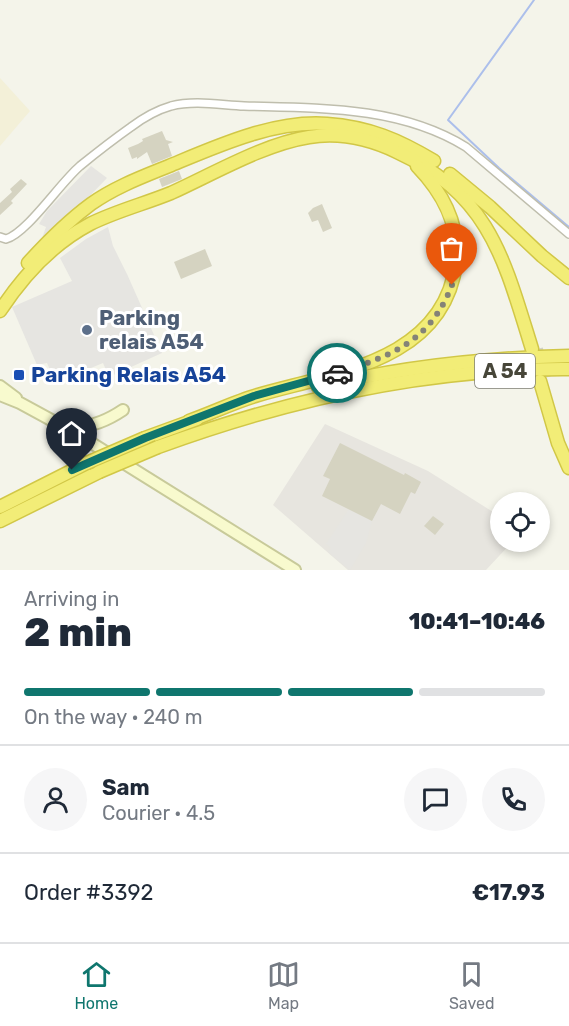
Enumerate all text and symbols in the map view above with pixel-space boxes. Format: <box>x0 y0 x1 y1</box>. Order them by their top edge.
pin <box>426 223 477 285</box>
icon: bag <box>435 232 468 265</box>
place label: Parking relais A54 <box>99 305 204 354</box>
marker: Parking relais A54 <box>80 323 94 337</box>
courier <box>307 343 367 403</box>
road number: A 54 <box>475 354 535 388</box>
icon: car <box>321 357 354 390</box>
place label: Parking Relais A54 <box>31 362 226 387</box>
marker: Parking Relais A54 <box>12 368 26 382</box>
pin <box>46 408 97 470</box>
icon: home <box>55 417 88 450</box>
map controls <box>490 492 550 552</box>
button: locate <box>490 492 550 552</box>
text: Arriving in <box>24 587 119 611</box>
text: 10:41–10:46 <box>409 608 545 635</box>
text: 2 min <box>24 610 132 656</box>
text: On the way · 240 m <box>24 705 203 729</box>
button: person <box>24 768 87 831</box>
button: chat <box>404 768 467 831</box>
button: phone <box>482 768 545 831</box>
text: Sam <box>102 774 150 801</box>
text: Courier · 4.5 <box>102 801 215 825</box>
text: Order #3392 <box>24 879 153 906</box>
text: €17.93 <box>472 879 545 906</box>
tab: Home <box>74 958 118 1013</box>
tab: Map <box>267 958 300 1013</box>
tab: Saved <box>449 958 495 1013</box>

